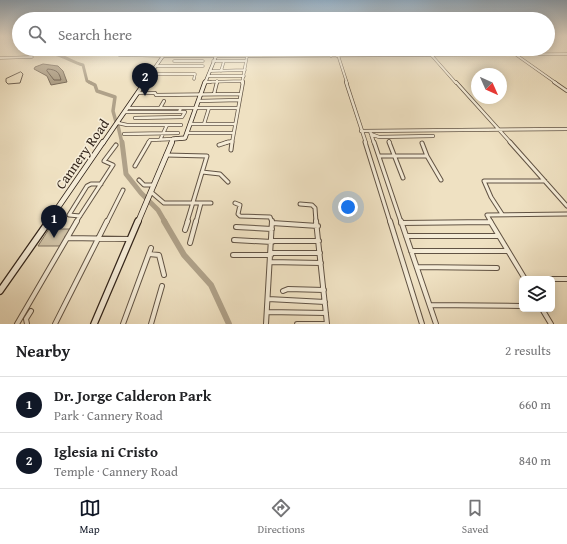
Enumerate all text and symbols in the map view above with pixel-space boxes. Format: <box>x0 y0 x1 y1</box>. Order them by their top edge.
search box <box>12 12 555 56</box>
icon: search <box>26 23 48 45</box>
text: Search here <box>58 24 132 45</box>
pin: 2 <box>132 63 158 96</box>
north arrow <box>471 68 507 104</box>
street label: Cannery Road <box>50 114 114 193</box>
your location <box>338 197 358 217</box>
pin: 1 <box>41 205 67 238</box>
map controls <box>519 276 555 312</box>
button: layers <box>519 276 555 312</box>
text: Nearby <box>16 338 70 363</box>
text: 2 results <box>505 341 551 360</box>
text: Dr. Jorge Calderon Park <box>54 385 211 406</box>
text: 1 <box>26 395 32 414</box>
text: 660 m <box>519 395 551 414</box>
text: Park · Cannery Road <box>54 406 163 425</box>
text: Iglesia ni Cristo <box>54 441 158 462</box>
text: 2 <box>26 451 32 470</box>
text: 840 m <box>519 451 551 470</box>
text: Temple · Cannery Road <box>54 462 178 481</box>
tab: Map <box>79 497 101 537</box>
tab: Directions <box>258 497 305 537</box>
tab: Saved <box>462 497 488 537</box>

